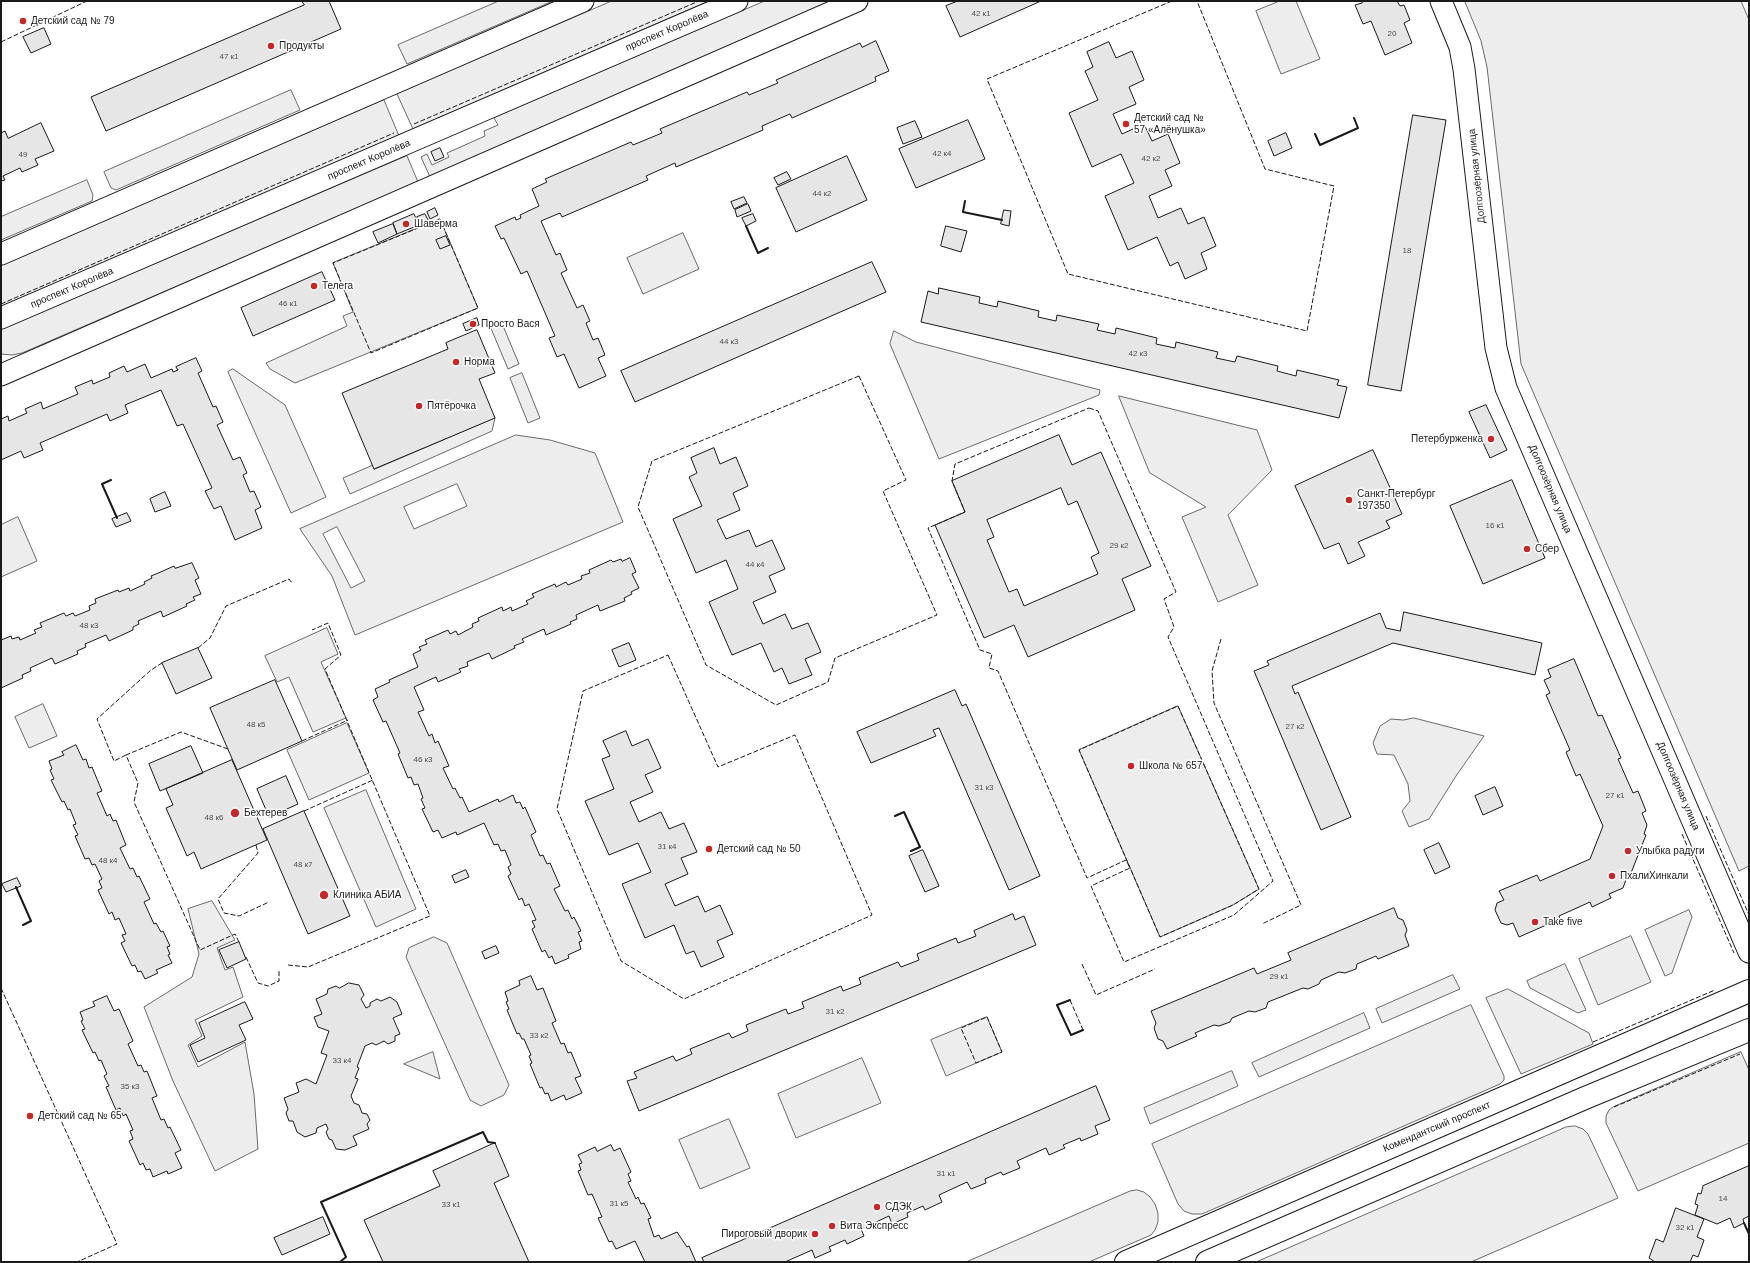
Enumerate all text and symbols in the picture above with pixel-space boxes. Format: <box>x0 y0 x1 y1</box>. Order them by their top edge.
street label: проспект Королёва <box>624 8 710 54</box>
house number: 42 к1 <box>971 9 991 19</box>
place label: Детский сад № 79 <box>31 15 115 27</box>
marker: Детский сад № 79 <box>18 16 28 26</box>
house number: 20 <box>1388 29 1396 39</box>
place label: Продукты <box>279 40 324 52</box>
marker: Продукты <box>266 41 276 51</box>
house number: 47 к1 <box>219 52 239 62</box>
place label: Детский сад № 57 «Алёнушка» <box>1134 112 1206 136</box>
marker: Детский сад № 57 «Алёнушка» <box>1121 119 1131 129</box>
street label: Долгоозёрная улица <box>1466 128 1488 224</box>
street label: проспект Королёва <box>326 137 412 183</box>
house number: 42 к4 <box>932 149 952 159</box>
house number: 49 <box>19 150 27 160</box>
house number: 42 к2 <box>1141 154 1161 164</box>
house number: 44 к2 <box>812 189 832 199</box>
place label: Шаверма <box>414 218 457 230</box>
marker: Шаверма <box>401 219 411 229</box>
house number: 18 <box>1403 246 1411 256</box>
street label: проспект Королёва <box>29 265 115 311</box>
place label: Телега <box>322 280 353 292</box>
marker: Телега <box>309 281 319 291</box>
house number: 46 к1 <box>278 299 298 309</box>
place label: Просто Вася <box>481 318 540 330</box>
marker: Просто Вася <box>468 319 478 329</box>
house number: 44 к3 <box>719 337 739 347</box>
house number: 42 к3 <box>1128 349 1148 359</box>
place label: Норма <box>464 356 495 368</box>
marker: Норма <box>451 357 461 367</box>
place label: Пятёрочка <box>427 400 476 412</box>
marker: Пятёрочка <box>414 401 424 411</box>
place label: Петербурженка <box>1411 433 1483 445</box>
marker: Петербурженка <box>1486 434 1496 444</box>
street label: Долгоозёрная улица <box>1526 443 1574 535</box>
place label: Санкт-Петербург 197350 <box>1357 488 1435 512</box>
marker: Санкт-Петербург 197350 <box>1344 495 1354 505</box>
house number: 16 к1 <box>1485 521 1505 531</box>
house number: 29 к2 <box>1109 541 1129 551</box>
place label: Сбер <box>1535 543 1559 555</box>
marker: Сбер <box>1522 544 1532 554</box>
house number: 44 к4 <box>745 560 765 570</box>
house number: 48 к3 <box>79 621 99 631</box>
house number: 48 к5 <box>246 720 266 730</box>
house number: 27 к2 <box>1285 722 1305 732</box>
street label: Долгоозёрная улица <box>1654 740 1702 832</box>
house number: 46 к3 <box>413 755 433 765</box>
place label: Школа № 657 <box>1139 760 1202 772</box>
marker: Школа № 657 <box>1126 761 1136 771</box>
house number: 31 к3 <box>974 783 994 793</box>
house number: 27 к1 <box>1605 791 1625 801</box>
marker: Бехтерев <box>229 807 241 819</box>
place label: Бехтерев <box>244 807 287 819</box>
house number: 48 к6 <box>204 813 224 823</box>
house number: 31 к4 <box>657 842 677 852</box>
place label: Детский сад № 50 <box>717 843 801 855</box>
marker: Детский сад № 50 <box>704 844 714 854</box>
place label: Улыбка радуги <box>1636 845 1705 857</box>
marker: Улыбка радуги <box>1623 846 1633 856</box>
house number: 48 к4 <box>98 856 118 866</box>
house number: 48 к7 <box>293 860 313 870</box>
place label: ПхалиХинкали <box>1620 870 1688 882</box>
marker: ПхалиХинкали <box>1607 871 1617 881</box>
marker: Клиника АБИА <box>318 889 330 901</box>
place label: Клиника АБИА <box>333 889 401 901</box>
place label: Take five <box>1543 916 1582 928</box>
marker: Take five <box>1530 917 1540 927</box>
house number: 29 к1 <box>1269 972 1289 982</box>
house number: 31 к2 <box>825 1007 845 1017</box>
house number: 33 к2 <box>529 1031 549 1041</box>
house number: 33 к4 <box>332 1056 352 1066</box>
house number: 35 к3 <box>120 1082 140 1092</box>
street label: Комендантский проспект <box>1381 1099 1493 1155</box>
place label: Детский сад № 65 <box>38 1110 122 1122</box>
marker: Детский сад № 65 <box>25 1111 35 1121</box>
house number: 31 к1 <box>936 1169 956 1179</box>
house number: 14 <box>1719 1194 1727 1204</box>
house number: 31 к5 <box>609 1199 629 1209</box>
house number: 33 к1 <box>441 1200 461 1210</box>
place label: СДЭК <box>885 1201 912 1213</box>
marker: СДЭК <box>872 1202 882 1212</box>
place label: Вита Экспресс <box>840 1220 908 1232</box>
marker: Вита Экспресс <box>827 1221 837 1231</box>
house number: 32 к1 <box>1675 1223 1695 1233</box>
place label: Пироговый дворик <box>721 1228 807 1240</box>
marker: Пироговый дворик <box>810 1229 820 1239</box>

